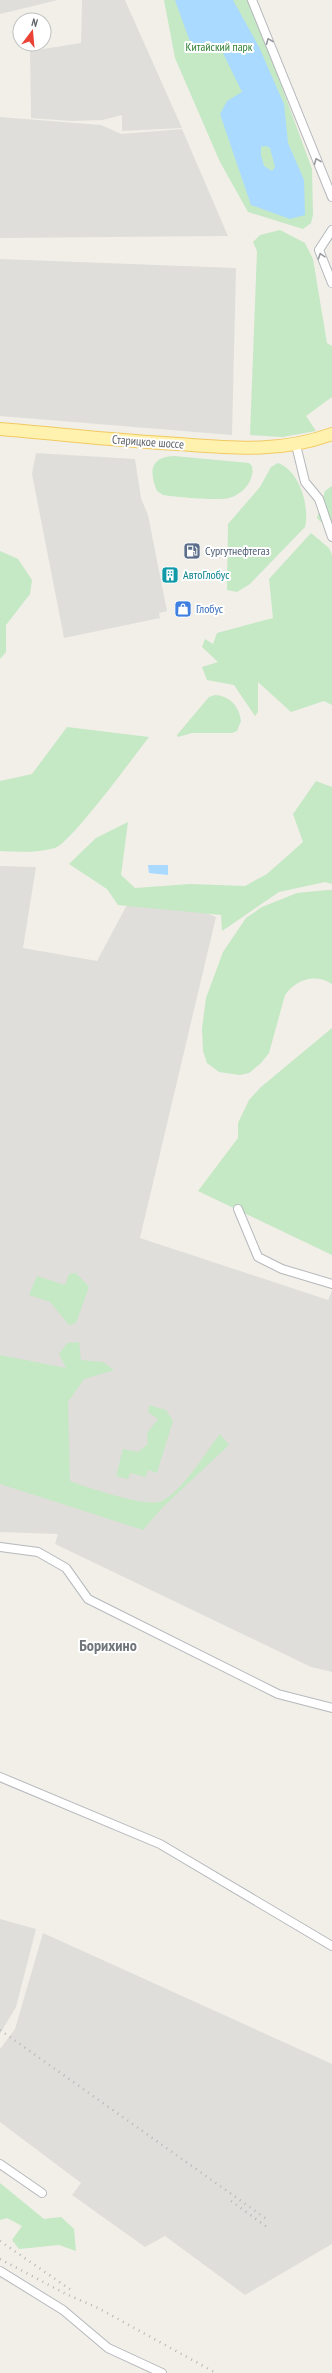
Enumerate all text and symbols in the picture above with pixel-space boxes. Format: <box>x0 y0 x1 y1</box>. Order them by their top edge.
north arrow <box>12 12 52 52</box>
text: N <box>30 15 40 30</box>
one-way arrow <box>265 37 273 44</box>
park label: Китайский парк <box>186 39 253 54</box>
one-way arrow <box>314 158 322 165</box>
one-way arrow <box>318 252 326 259</box>
street label: Старицкое шоссе <box>112 432 184 451</box>
fuel station icon: Сургутнефтегаз <box>182 541 202 561</box>
place label: Сургутнефтегаз <box>205 543 270 558</box>
building icon: АвтоГлобус <box>160 565 180 585</box>
place label: АвтоГлобус <box>183 567 230 582</box>
shop icon: Глобус <box>173 599 193 619</box>
place label: Глобус <box>196 601 224 616</box>
district label: Борихино <box>79 1635 137 1655</box>

